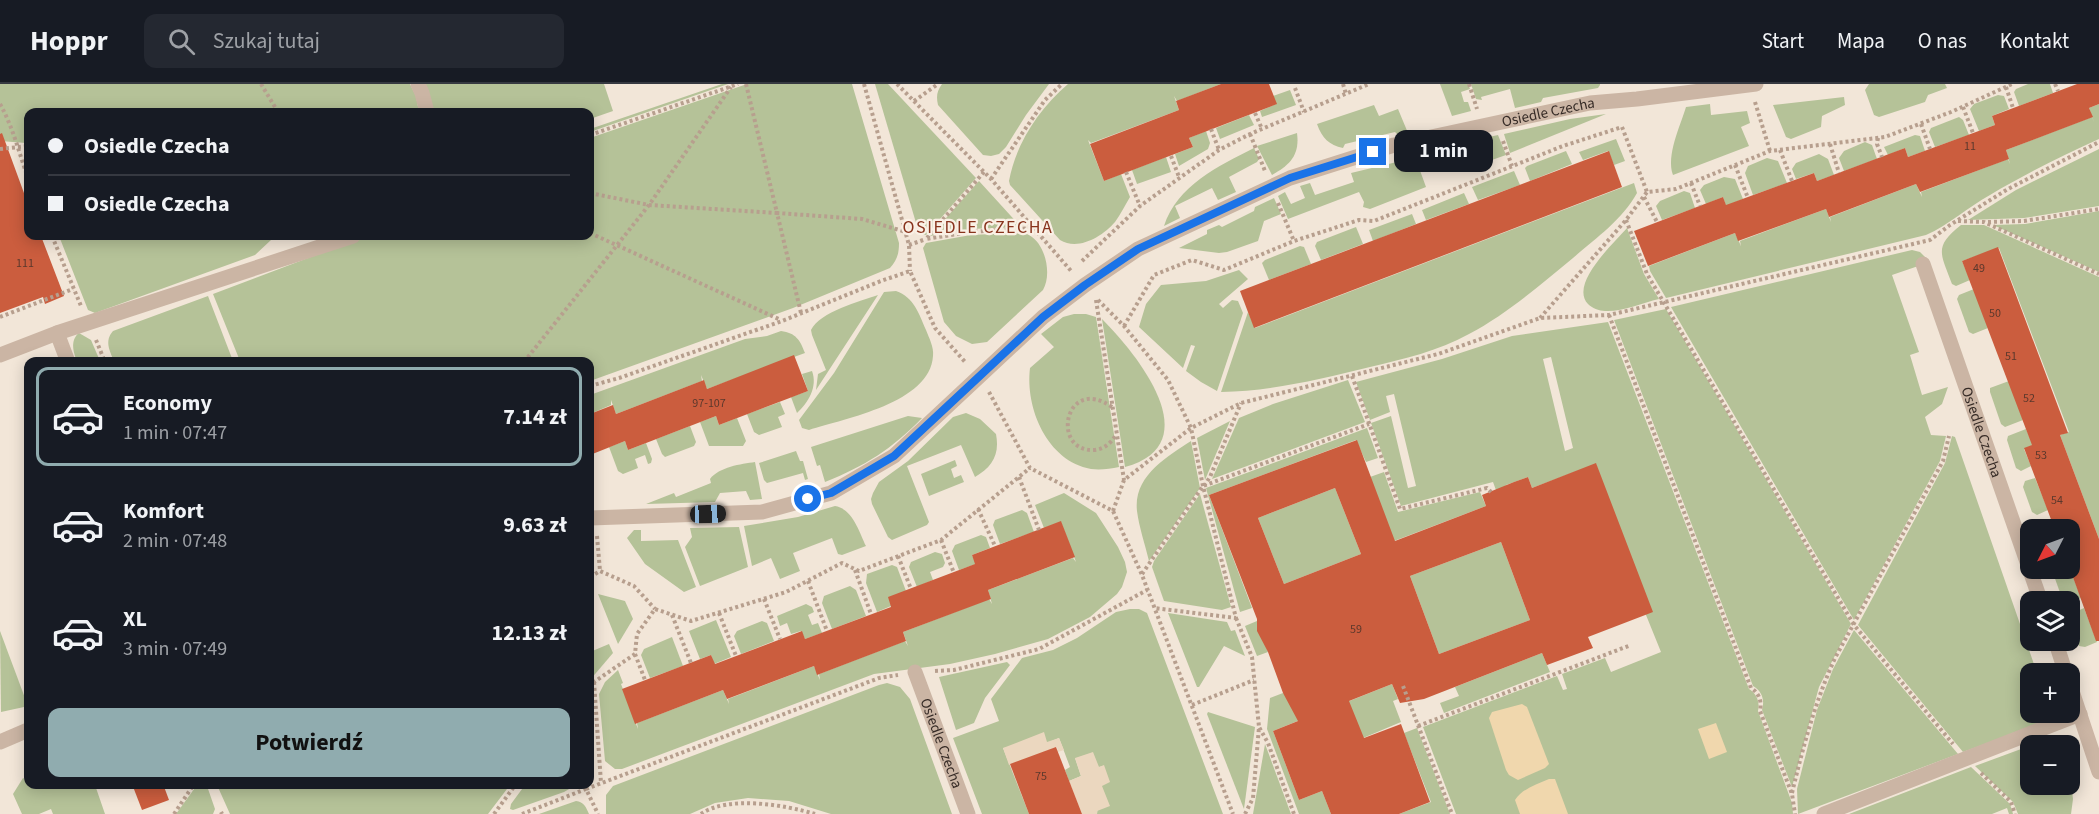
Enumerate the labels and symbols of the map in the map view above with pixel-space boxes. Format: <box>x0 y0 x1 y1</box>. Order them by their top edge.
street label: Osiedle Czecha <box>1500 93 1596 133</box>
callout: 1 min <box>1394 131 1493 173</box>
route end <box>1359 138 1386 165</box>
house number: 11 <box>1964 138 1976 155</box>
district label: OSIEDLE CZECHA <box>903 215 1053 240</box>
house number: 111 <box>16 255 34 272</box>
house number: 49 <box>1973 260 1985 277</box>
house number: 50 <box>1989 305 2001 322</box>
house number: 51 <box>2005 348 2017 365</box>
street label: Osiedle Czecha <box>1956 384 2007 480</box>
house number: 52 <box>2023 390 2035 407</box>
house number: 97-107 <box>692 395 726 412</box>
house number: 53 <box>2035 447 2047 464</box>
route start <box>794 485 821 512</box>
house number: 54 <box>2051 492 2063 509</box>
car <box>690 504 726 524</box>
north arrow <box>2020 519 2080 579</box>
house number: 59 <box>1350 621 1362 638</box>
street label: Osiedle Czecha <box>915 695 968 791</box>
house number: 75 <box>1035 768 1047 785</box>

